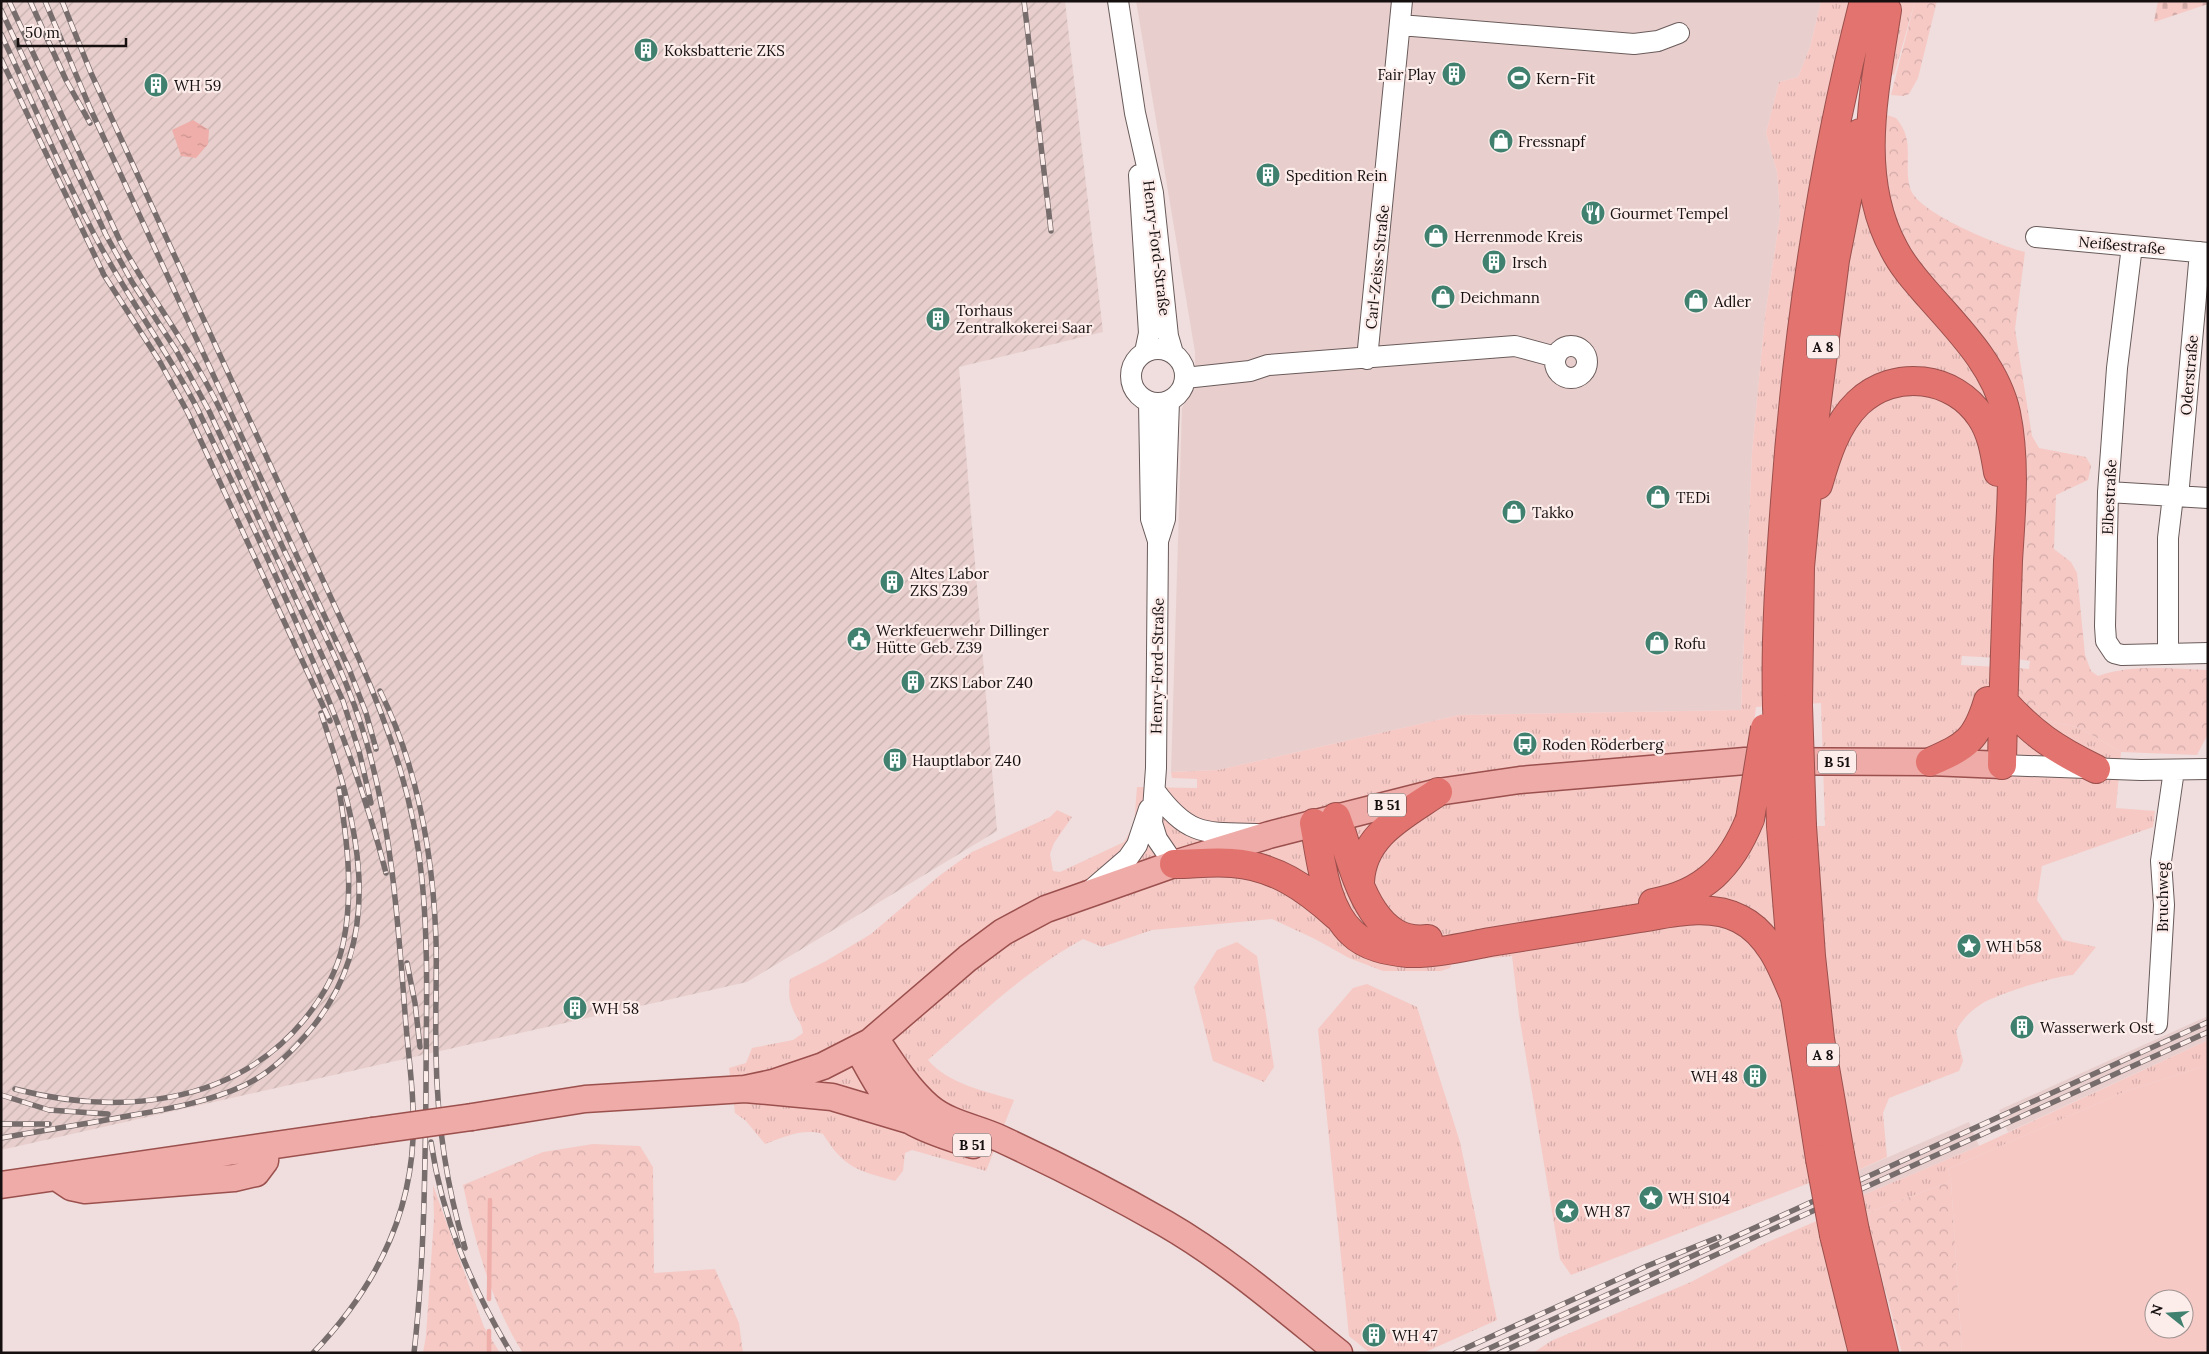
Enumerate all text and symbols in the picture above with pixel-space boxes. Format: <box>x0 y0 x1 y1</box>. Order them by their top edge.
scale bar <box>18 15 125 47</box>
text: 50 m <box>25 23 60 42</box>
building icon: Koksbatterie ZKS <box>633 37 659 63</box>
place label: Koksbatterie ZKS <box>664 41 785 60</box>
building icon: Fair Play <box>1441 61 1467 87</box>
place label: Fair Play <box>1377 65 1436 84</box>
sports icon: Kern-Fit <box>1506 65 1532 91</box>
place label: Kern-Fit <box>1536 69 1595 88</box>
building icon: WH 59 <box>143 72 169 98</box>
place label: WH 59 <box>174 76 221 95</box>
shop icon: Fressnapf <box>1488 128 1514 154</box>
place label: Fressnapf <box>1518 132 1586 151</box>
building icon: Spedition Rein <box>1255 162 1281 188</box>
place label: Spedition Rein <box>1286 166 1387 185</box>
street label: Henry-Ford-Straße <box>1139 179 1175 317</box>
restaurant icon: Gourmet Tempel <box>1580 200 1606 226</box>
street label: Carl-Zeiss-Straße <box>1361 204 1393 330</box>
place label: Gourmet Tempel <box>1610 204 1728 223</box>
shop icon: Herrenmode Kreis <box>1423 223 1449 249</box>
place label: Herrenmode Kreis <box>1454 227 1583 246</box>
street label: Neißestraße <box>2078 232 2166 258</box>
building icon: Irsch <box>1481 249 1507 275</box>
place label: Irsch <box>1512 253 1547 272</box>
shop icon: Deichmann <box>1430 284 1456 310</box>
place label: Deichmann <box>1460 288 1540 307</box>
shop icon: Adler <box>1683 288 1709 314</box>
place label: Adler <box>1713 292 1752 311</box>
place label: Torhaus Zentralkokerei Saar <box>956 301 1093 337</box>
building icon: Torhaus Zentralkokerei Saar <box>925 306 951 332</box>
street label: Oderstraße <box>2176 334 2202 416</box>
road number: A 8 <box>1807 336 1839 358</box>
street label: Elbestraße <box>2098 459 2120 535</box>
shop icon: TEDi <box>1645 484 1671 510</box>
place label: TEDi <box>1676 488 1710 507</box>
shop icon: Takko <box>1501 499 1527 525</box>
place label: Takko <box>1532 503 1574 522</box>
place label: Altes Labor ZKS Z39 <box>909 564 990 600</box>
building icon: Altes Labor ZKS Z39 <box>879 569 905 595</box>
street label: Henry-Ford-Straße <box>1146 598 1168 734</box>
place label: Werkfeuerwehr Dillinger Hütte Geb. Z39 <box>876 621 1049 657</box>
public building icon: Werkfeuerwehr Dillinger Hütte Geb. Z39 <box>846 626 872 652</box>
shop icon: Rofu <box>1644 630 1670 656</box>
place label: Rofu <box>1674 634 1706 653</box>
building icon: ZKS Labor Z40 <box>900 669 926 695</box>
place label: ZKS Labor Z40 <box>930 673 1033 692</box>
bus stop icon: Roden Röderberg <box>1512 731 1538 757</box>
place label: Roden Röderberg <box>1542 735 1664 754</box>
building icon: Hauptlabor Z40 <box>882 747 908 773</box>
road number: B 51 <box>1818 750 1856 774</box>
place label: Hauptlabor Z40 <box>912 751 1021 770</box>
road number: B 51 <box>1368 794 1406 816</box>
street label: Bruchweg <box>2153 861 2172 932</box>
place icon: WH b58 <box>1956 933 1982 959</box>
place label: WH b58 <box>1986 937 2042 956</box>
building icon: WH 58 <box>562 995 588 1021</box>
place label: WH 58 <box>592 999 639 1018</box>
building icon: Wasserwerk Ost <box>2009 1014 2035 1040</box>
place label: Wasserwerk Ost <box>2040 1018 2154 1037</box>
road number: A 8 <box>1807 1044 1839 1066</box>
building icon: WH 48 <box>1742 1063 1768 1089</box>
place label: WH 48 <box>1691 1067 1738 1086</box>
road number: B 51 <box>953 1134 991 1156</box>
place icon: WH S104 <box>1638 1185 1664 1211</box>
place label: WH S104 <box>1668 1189 1730 1208</box>
place icon: WH 87 <box>1554 1198 1580 1224</box>
place label: WH 87 <box>1584 1202 1630 1221</box>
north arrow <box>2144 1289 2194 1339</box>
text: N <box>2146 1302 2167 1318</box>
building icon: WH 47 <box>1361 1322 1387 1348</box>
place label: WH 47 <box>1392 1326 1438 1345</box>

